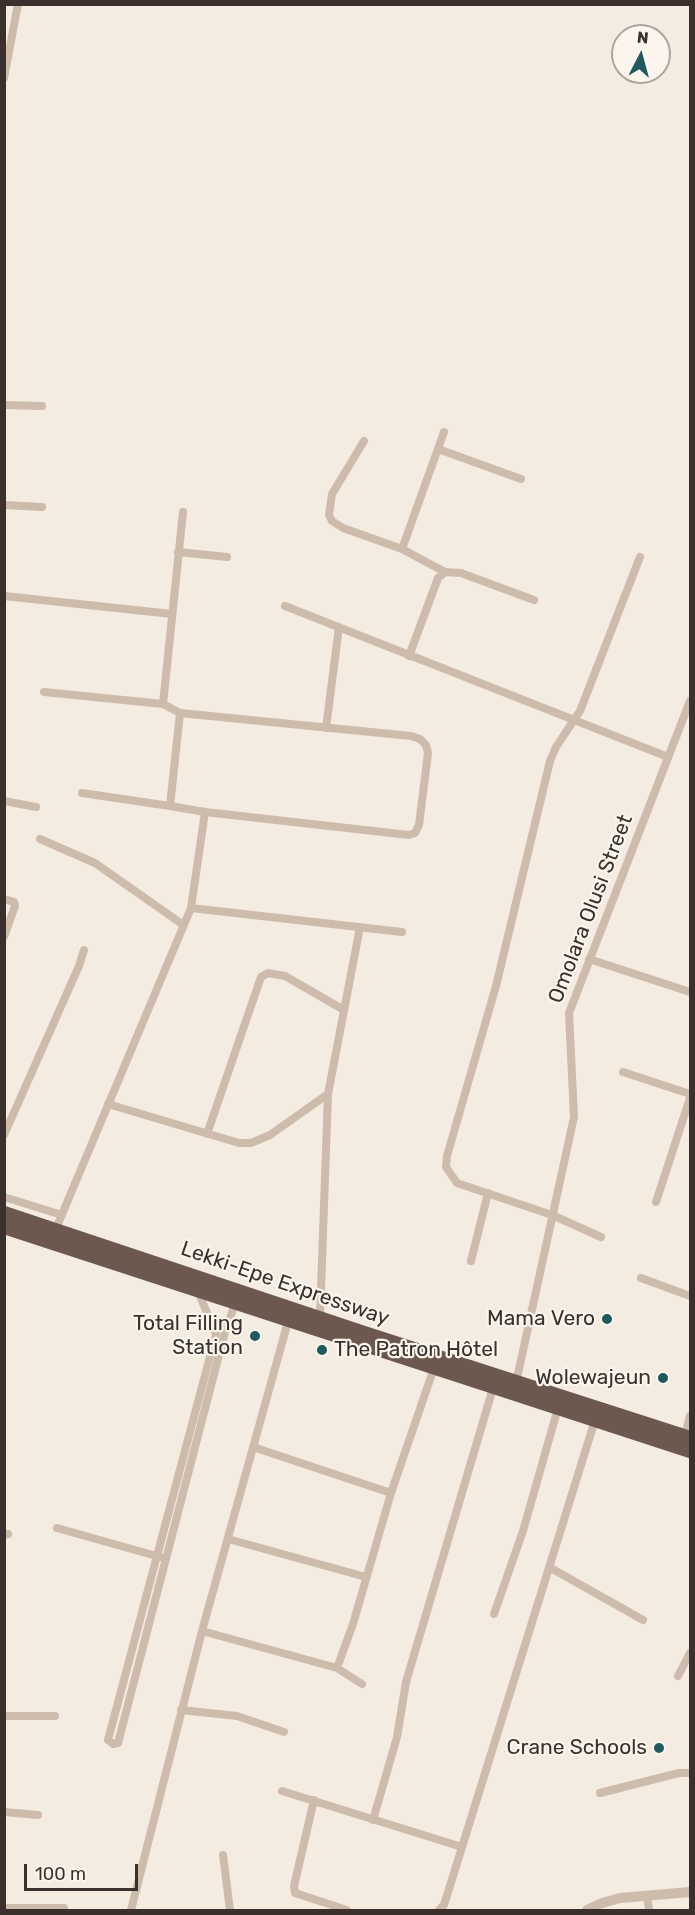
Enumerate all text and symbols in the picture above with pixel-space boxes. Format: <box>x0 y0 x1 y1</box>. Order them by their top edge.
north arrow <box>611 24 671 84</box>
text: N <box>636 28 649 48</box>
street label: Omolara Olusi Street <box>543 811 639 1007</box>
street label: Lekki-Epe Expressway <box>177 1236 393 1332</box>
place label: Mama Vero <box>487 1306 595 1332</box>
place label: Total Filling Station <box>133 1311 243 1361</box>
marker: Mama Vero <box>600 1312 614 1326</box>
marker: Total Filling Station <box>248 1329 262 1343</box>
place label: The Patron Hôtel <box>334 1337 498 1363</box>
marker: The Patron Hôtel <box>315 1343 329 1357</box>
place label: Wolewajeun <box>535 1365 651 1391</box>
marker: Wolewajeun <box>656 1371 670 1385</box>
place label: Crane Schools <box>507 1735 647 1761</box>
marker: Crane Schools <box>652 1741 666 1755</box>
scale bar <box>27 1852 141 1890</box>
text: 100 m <box>35 1863 86 1885</box>

